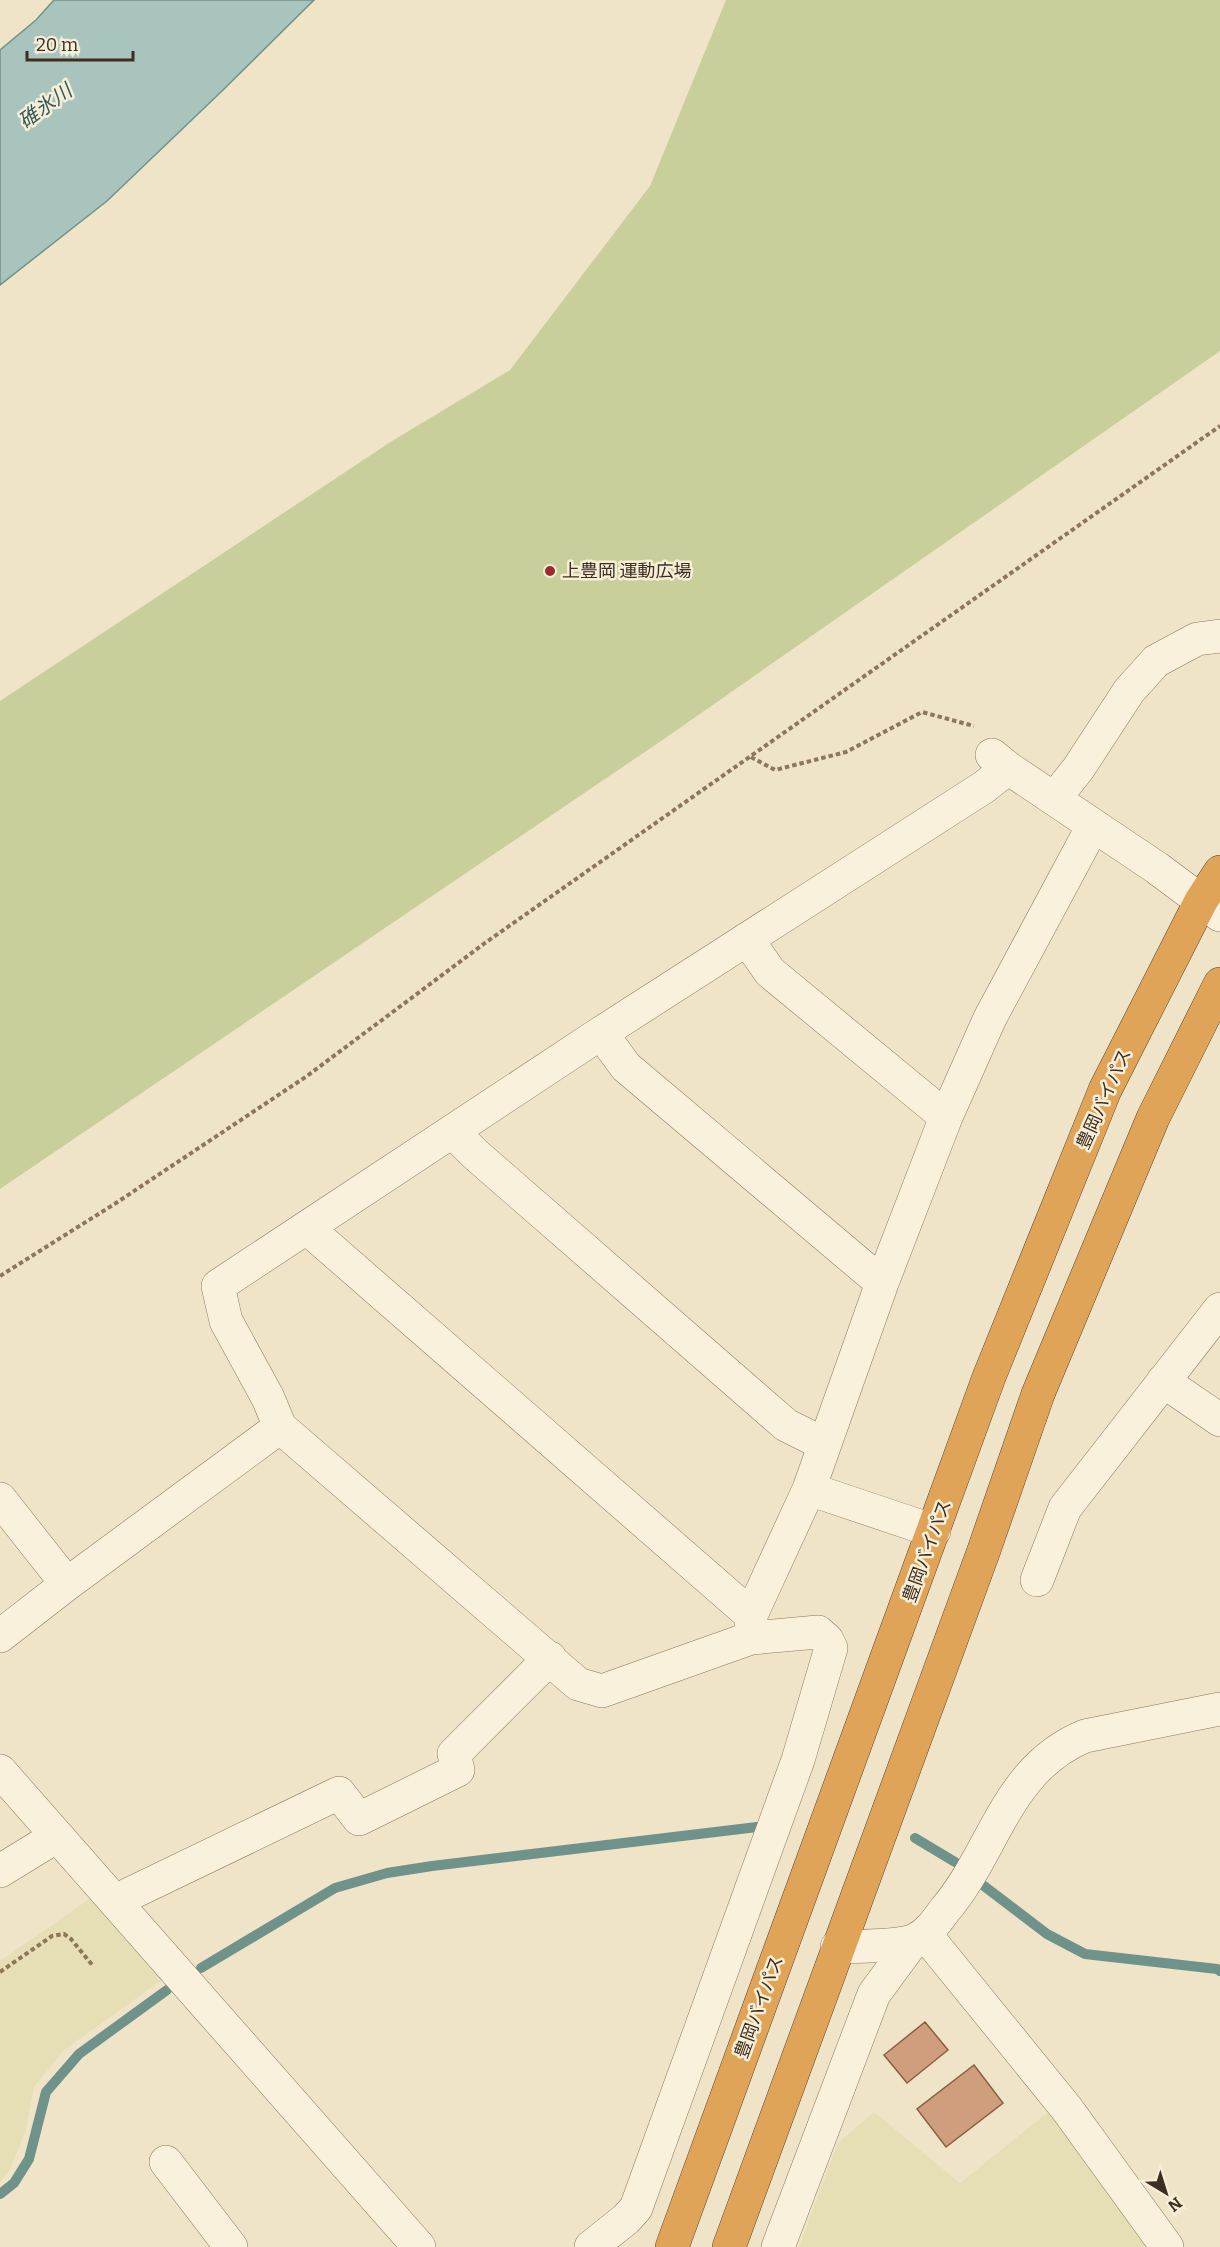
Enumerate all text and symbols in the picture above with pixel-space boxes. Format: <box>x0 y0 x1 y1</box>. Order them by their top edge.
scale bar <box>27 24 134 62</box>
text: 20 m <box>36 34 78 56</box>
water label: 碓氷川 <box>14 77 78 133</box>
place label: 上豊岡 運動広場 <box>562 560 692 582</box>
marker: 上豊岡 運動広場 <box>543 564 557 578</box>
street label: 豊岡バイパス <box>1072 1045 1136 1153</box>
street label: 豊岡バイパス <box>898 1497 956 1605</box>
street label: 豊岡バイパス <box>730 1953 788 2061</box>
north arrow <box>1136 2163 1196 2223</box>
text: N <box>1164 2193 1186 2216</box>

